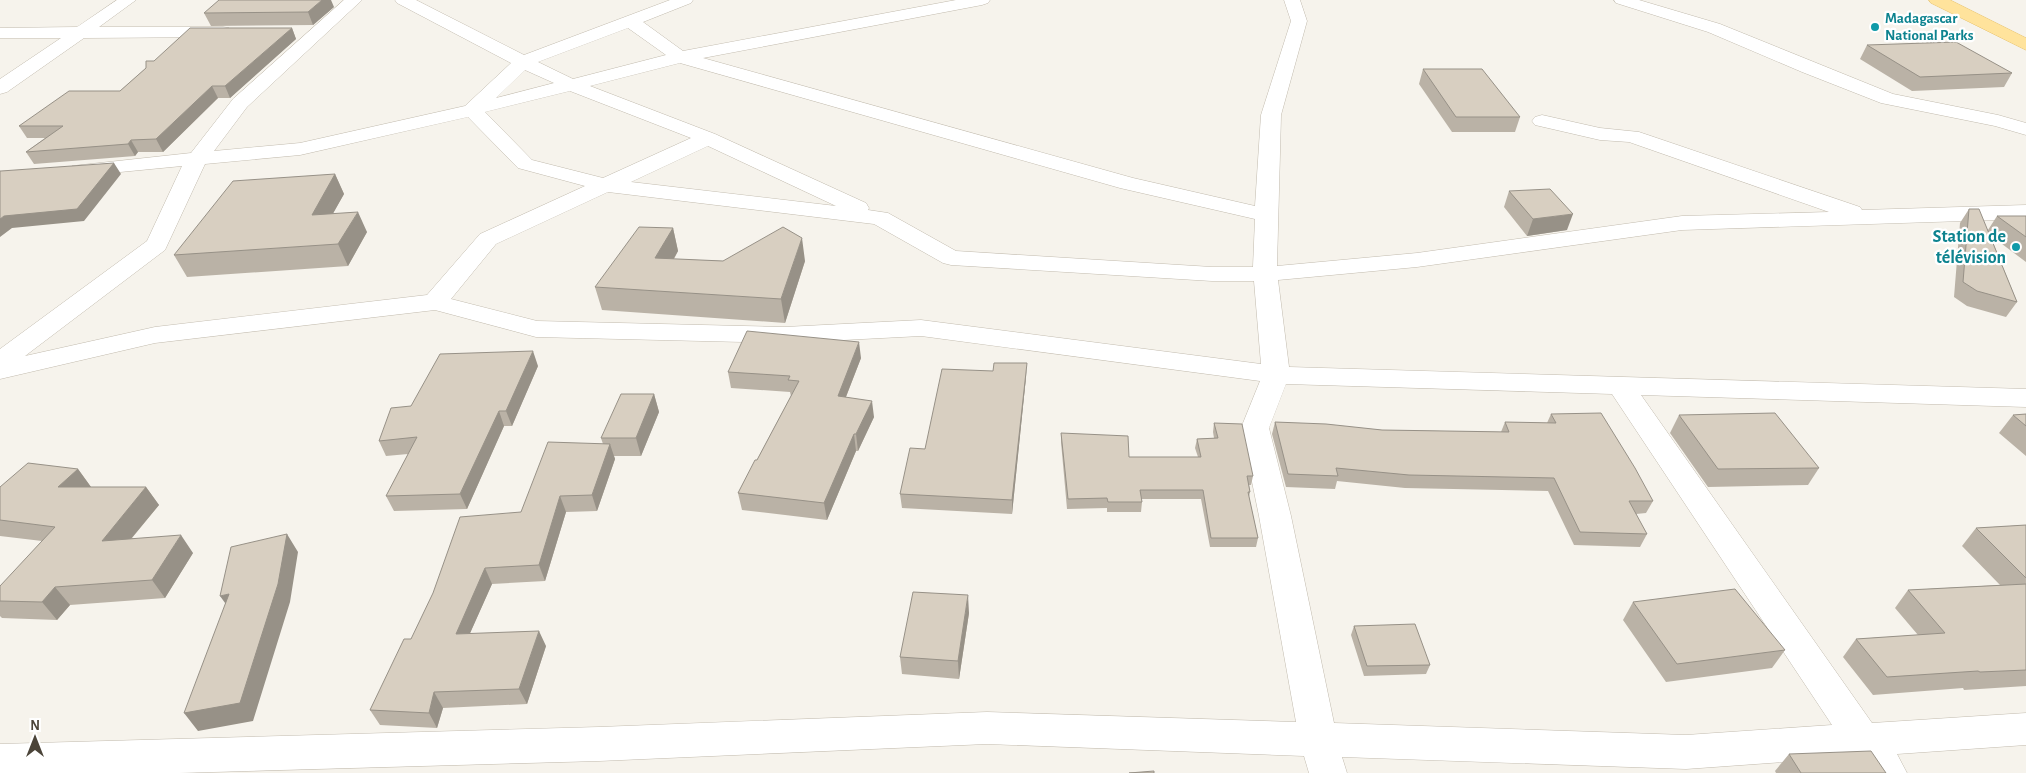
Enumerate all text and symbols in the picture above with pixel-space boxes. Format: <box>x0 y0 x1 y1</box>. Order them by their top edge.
place label: Madagascar National Parks <box>1885 11 1974 43</box>
marker: Madagascar National Parks <box>1869 21 1881 33</box>
place label: Station de télévision <box>1933 228 2006 267</box>
marker: Station de télévision <box>2010 241 2022 253</box>
north arrow <box>10 713 60 763</box>
text: N <box>30 719 40 733</box>

